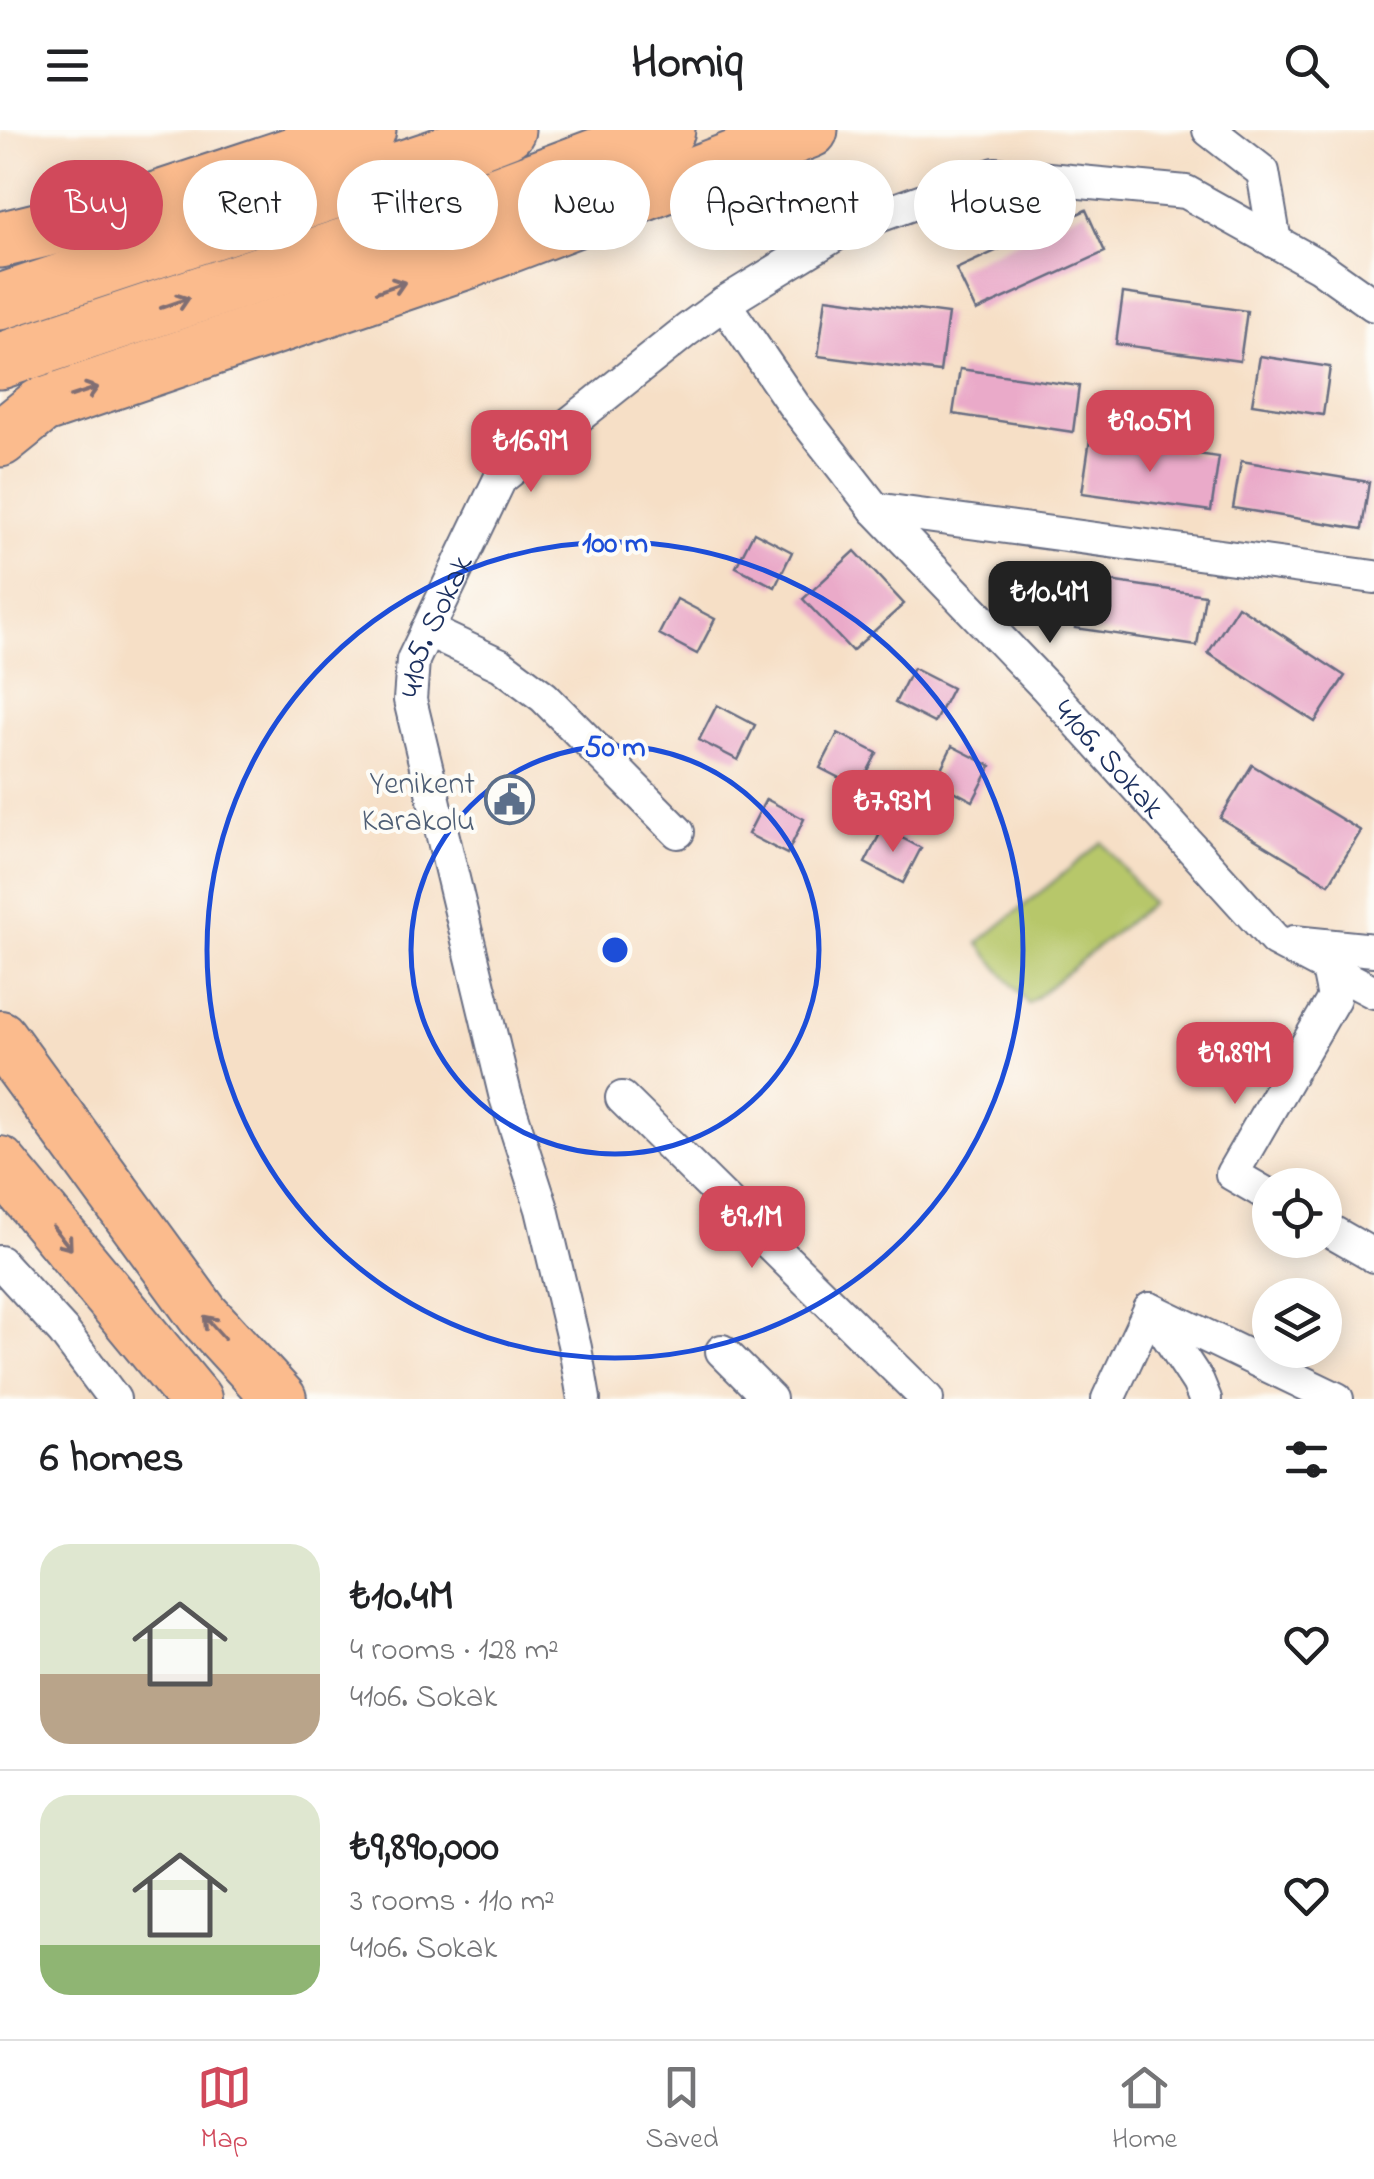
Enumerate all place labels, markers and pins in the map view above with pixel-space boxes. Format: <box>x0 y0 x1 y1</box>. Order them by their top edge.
pin: ₺9.05M <box>1069 390 1231 475</box>
pin: ₺16.9M <box>450 410 612 495</box>
pin: ₺10.4M <box>969 561 1131 646</box>
place label: Yenikent Karakolu <box>362 762 475 846</box>
pin: ₺7.93M <box>812 770 974 855</box>
public building icon: Yenikent Karakolu <box>484 774 536 826</box>
centre of rings <box>597 932 633 968</box>
pin: ₺9.89M <box>1154 1022 1316 1107</box>
pin: ₺9.1M <box>682 1186 822 1271</box>

